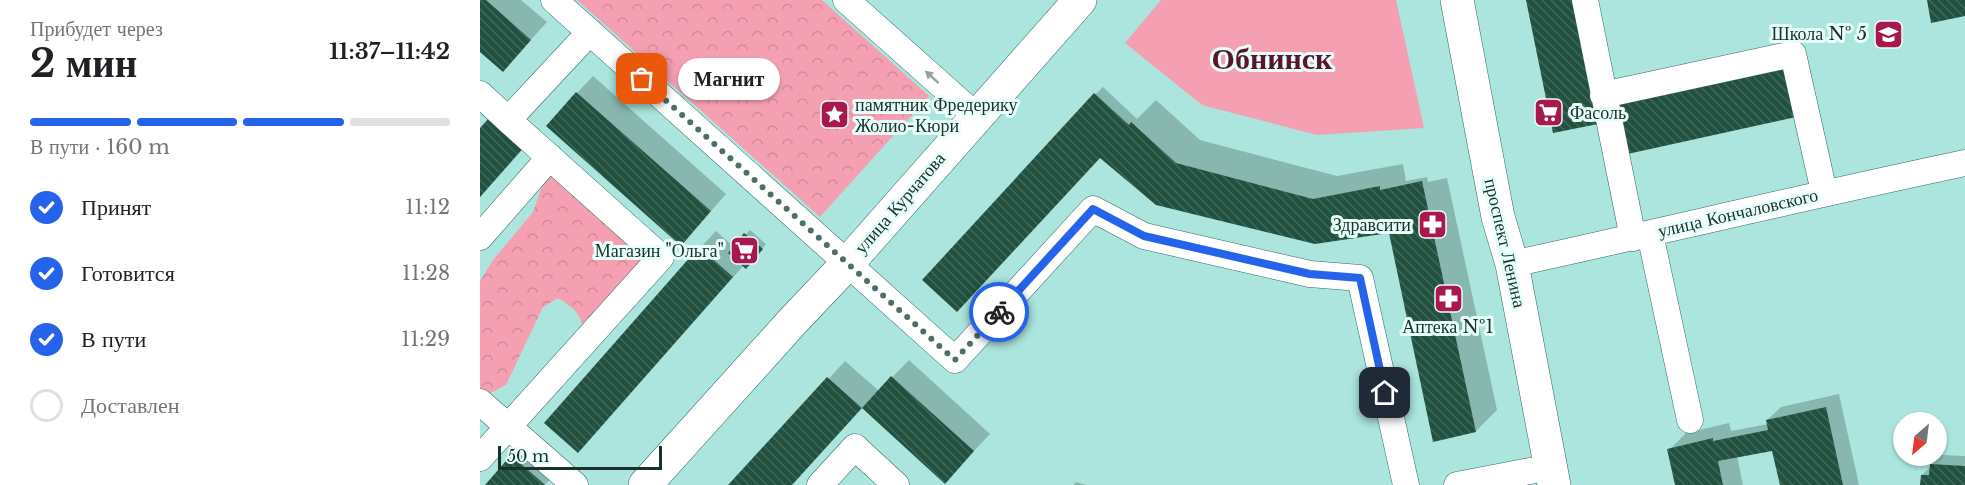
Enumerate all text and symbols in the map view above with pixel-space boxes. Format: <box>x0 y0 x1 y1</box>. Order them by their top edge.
text: Прибудет через <box>30 17 163 41</box>
school or university icon: Школа № 5 <box>1872 18 1904 50</box>
place label: Школа № 5 <box>1772 23 1867 45</box>
text: 11:37–11:42 <box>329 38 450 65</box>
text: 2 мин <box>30 39 137 88</box>
district label: Обнинск <box>1212 40 1333 77</box>
pin <box>616 53 667 104</box>
callout: Магнит <box>678 58 780 100</box>
icon: bag <box>625 62 658 95</box>
text: Магнит <box>694 67 764 91</box>
one-way arrow <box>925 70 940 84</box>
place label: памятник Фредерику Жолио-Кюри <box>855 94 1018 137</box>
supermarket icon: Фасоль <box>1533 97 1565 129</box>
place icon: памятник Фредерику Жолио-Кюри <box>818 99 850 131</box>
place label: Фасоль <box>1570 102 1626 124</box>
text: В пути · 160 m <box>30 135 170 159</box>
street label: улица Курчатова <box>850 148 950 258</box>
street label: проспект Ленина <box>1479 176 1531 310</box>
street label: улица Кончаловского <box>1656 184 1820 242</box>
icon: check <box>30 191 63 224</box>
text: Принят <box>81 194 151 221</box>
text: 11:12 <box>405 195 450 219</box>
pharmacy icon: Здравсити <box>1416 209 1448 241</box>
place label: Здравсити <box>1333 214 1411 236</box>
supermarket icon: Магазин "Ольга" <box>729 235 761 267</box>
place label: Магазин "Ольга" <box>595 240 724 262</box>
icon: check <box>30 257 63 290</box>
text: Готовится <box>81 260 175 287</box>
text: 11:28 <box>402 261 450 285</box>
courier <box>969 282 1029 342</box>
pharmacy icon: Аптека №1 <box>1432 282 1464 314</box>
icon: bike <box>983 296 1016 329</box>
place label: Аптека №1 <box>1402 316 1494 338</box>
icon: check <box>30 323 63 356</box>
text: В пути <box>81 326 146 353</box>
text: 11:29 <box>401 327 450 351</box>
pin <box>1359 367 1410 418</box>
icon: home <box>1368 376 1401 409</box>
text: Доставлен <box>81 392 180 419</box>
north arrow <box>1893 412 1947 466</box>
map controls <box>1893 412 1947 466</box>
scale bar <box>498 443 662 470</box>
text: 50 m <box>507 446 549 466</box>

